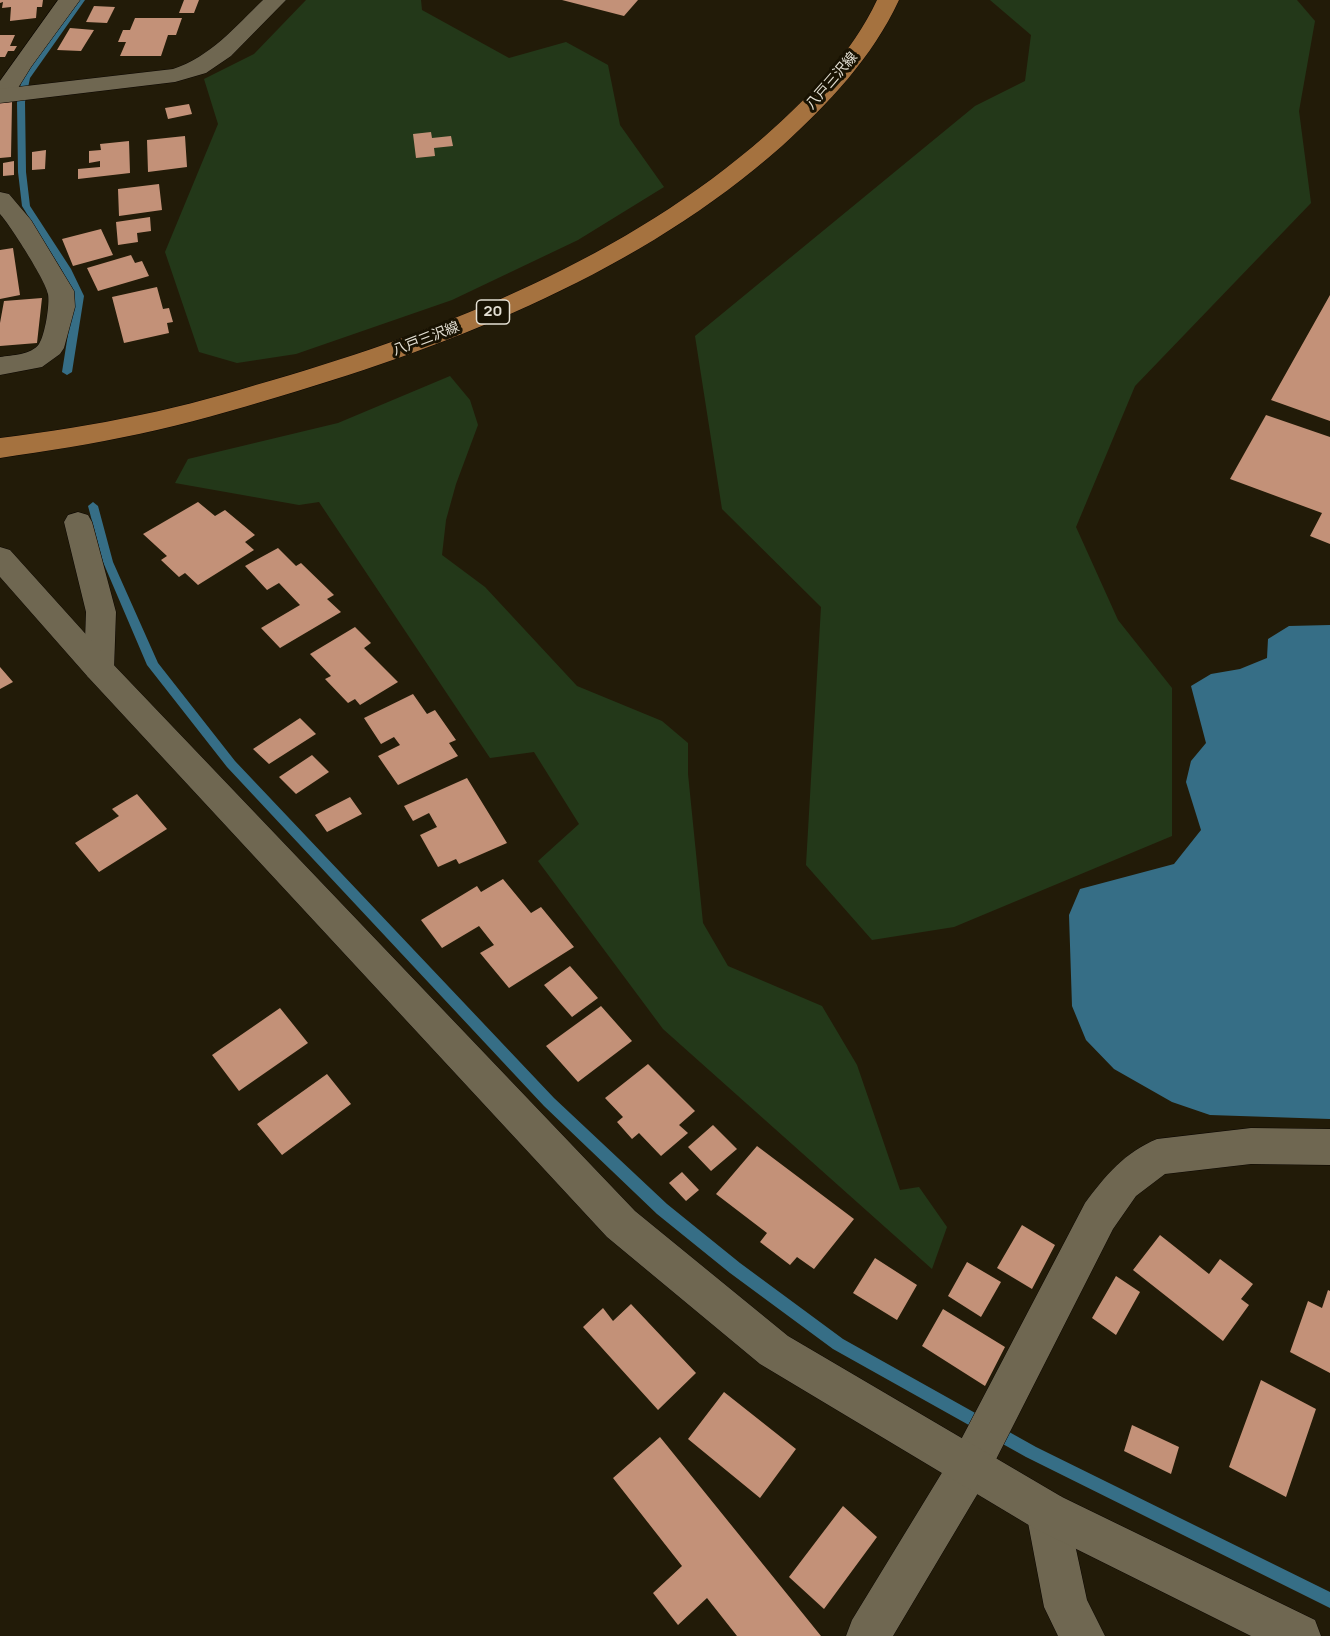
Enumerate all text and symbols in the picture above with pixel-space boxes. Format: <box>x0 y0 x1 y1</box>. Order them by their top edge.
street label: 八戸三沢線 <box>803 49 861 113</box>
road number: 20 <box>476 300 510 324</box>
street label: 八戸三沢線 <box>390 319 462 359</box>

